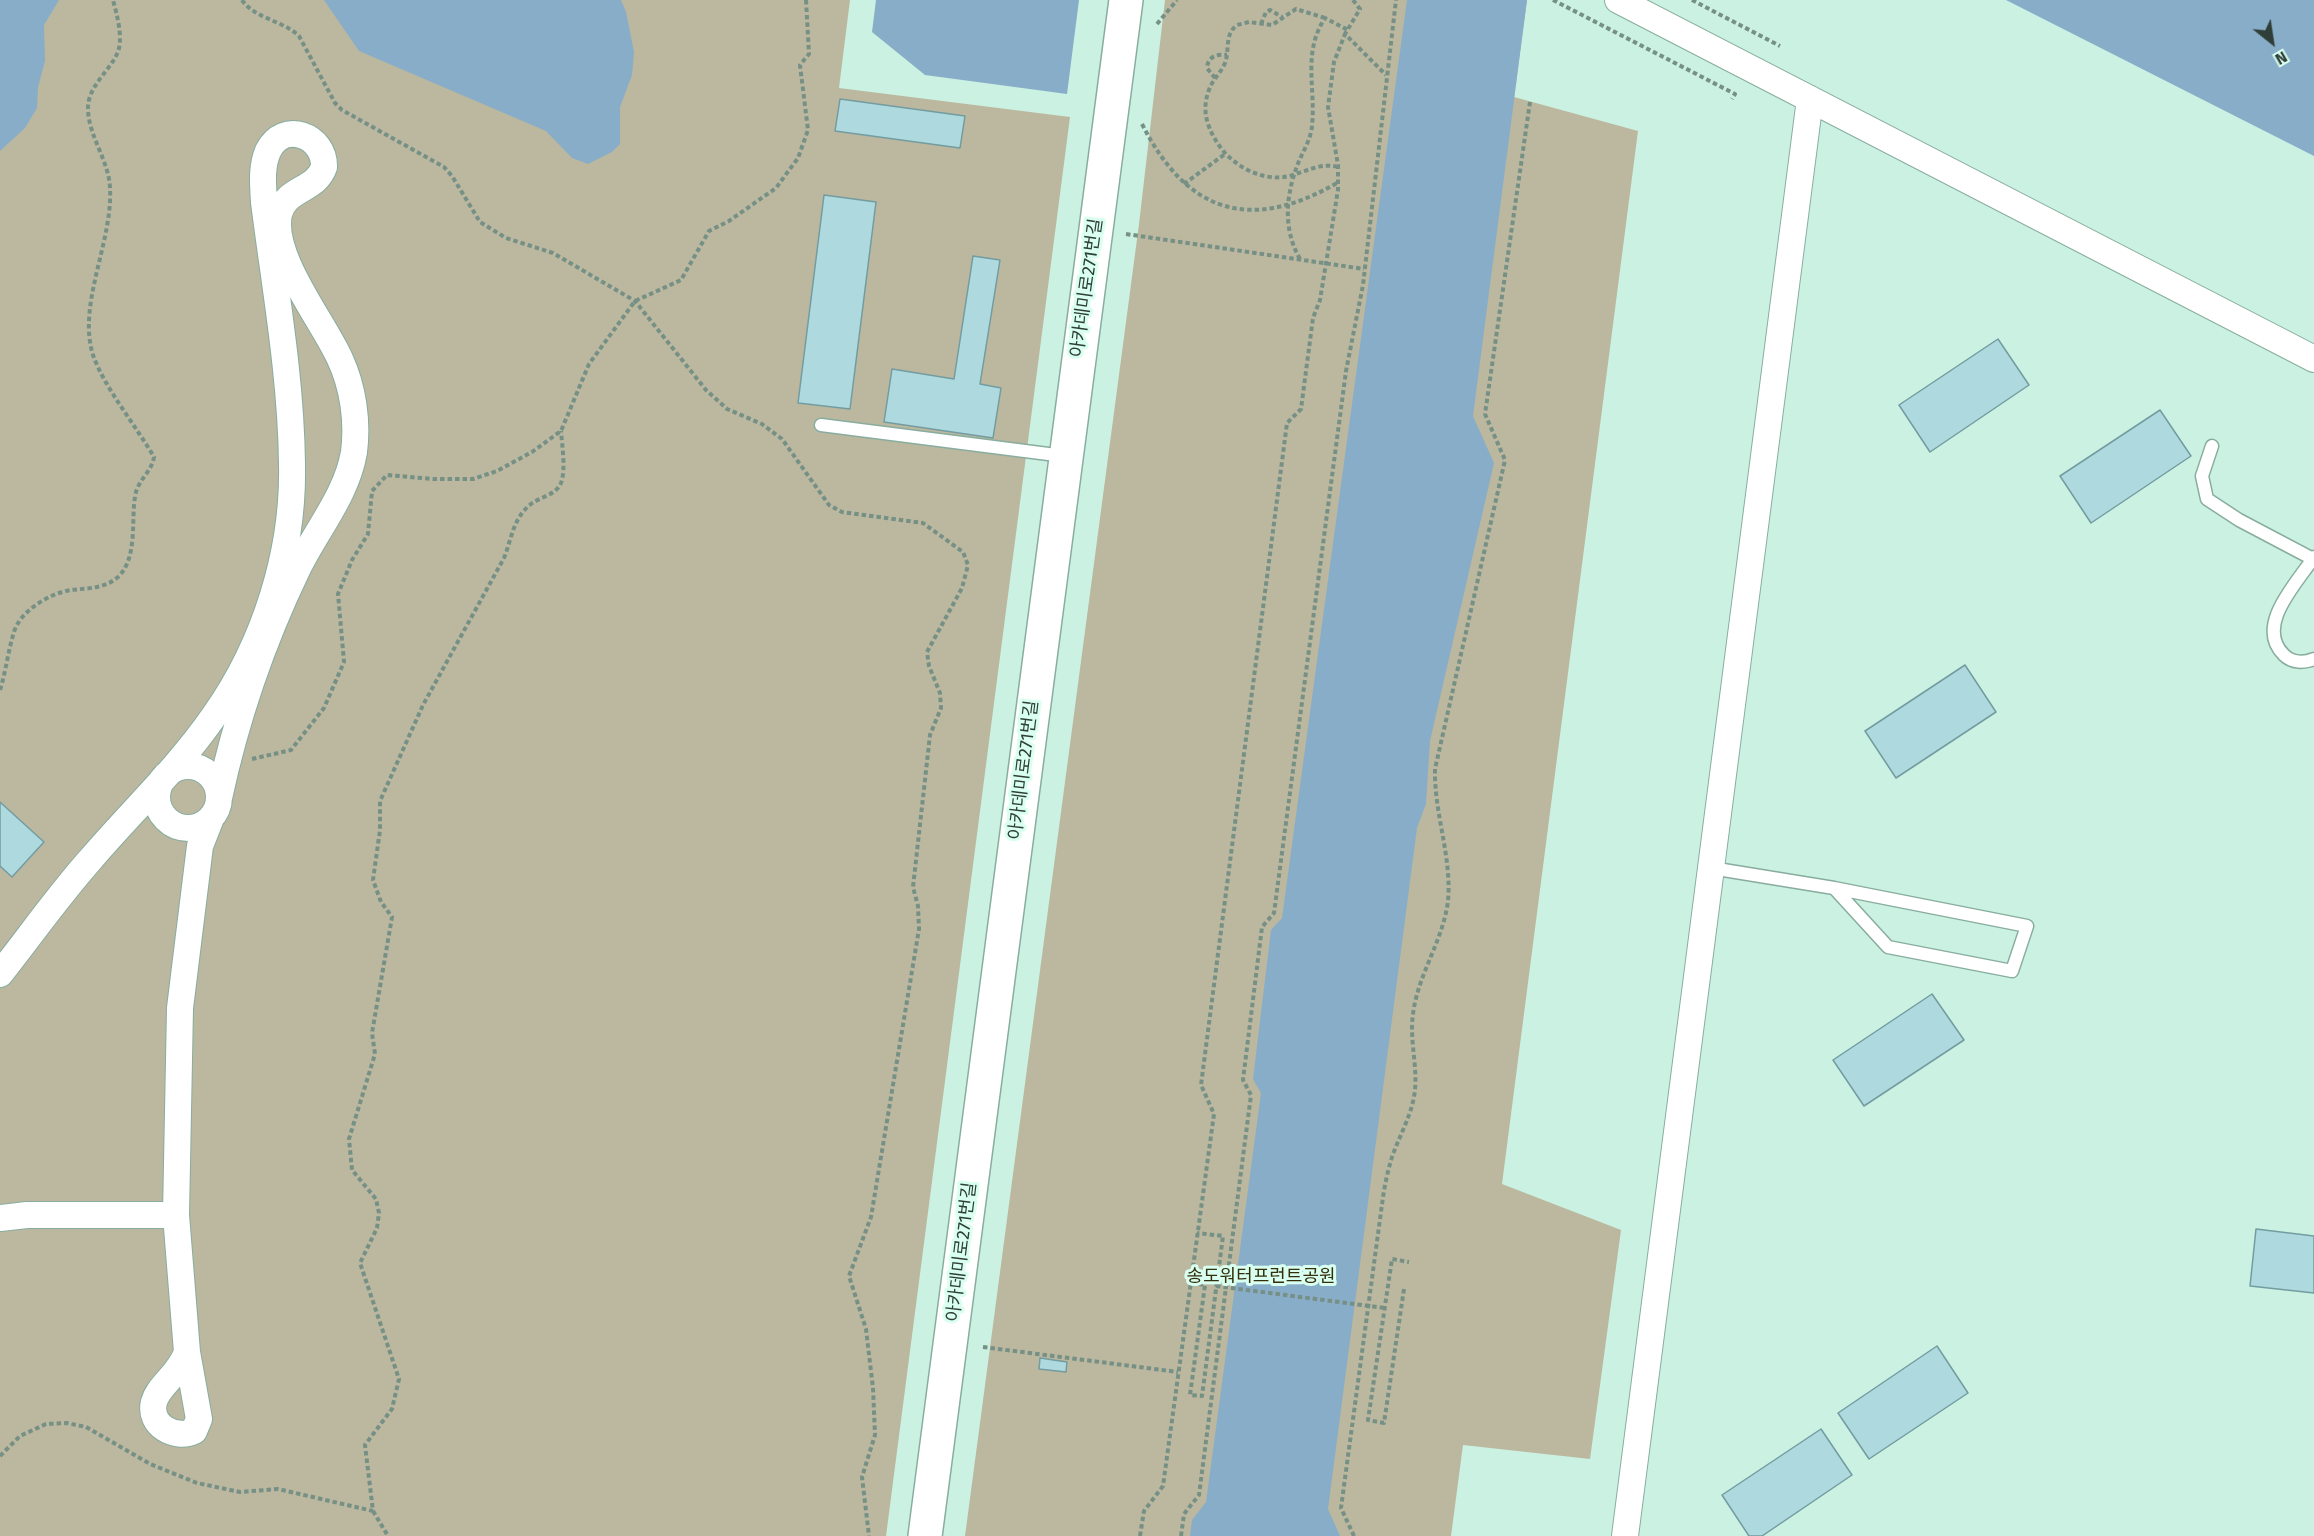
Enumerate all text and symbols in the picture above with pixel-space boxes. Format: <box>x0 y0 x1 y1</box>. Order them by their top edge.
north arrow <box>2242 12 2302 72</box>
text: N <box>2272 47 2291 69</box>
street label: 아카데미로271번길 <box>1067 217 1107 359</box>
street label: 아카데미로271번길 <box>1005 699 1043 841</box>
street label: 아카데미로271번길 <box>943 1181 981 1323</box>
park label: 송도워터프런트공원 <box>1186 1266 1336 1288</box>

